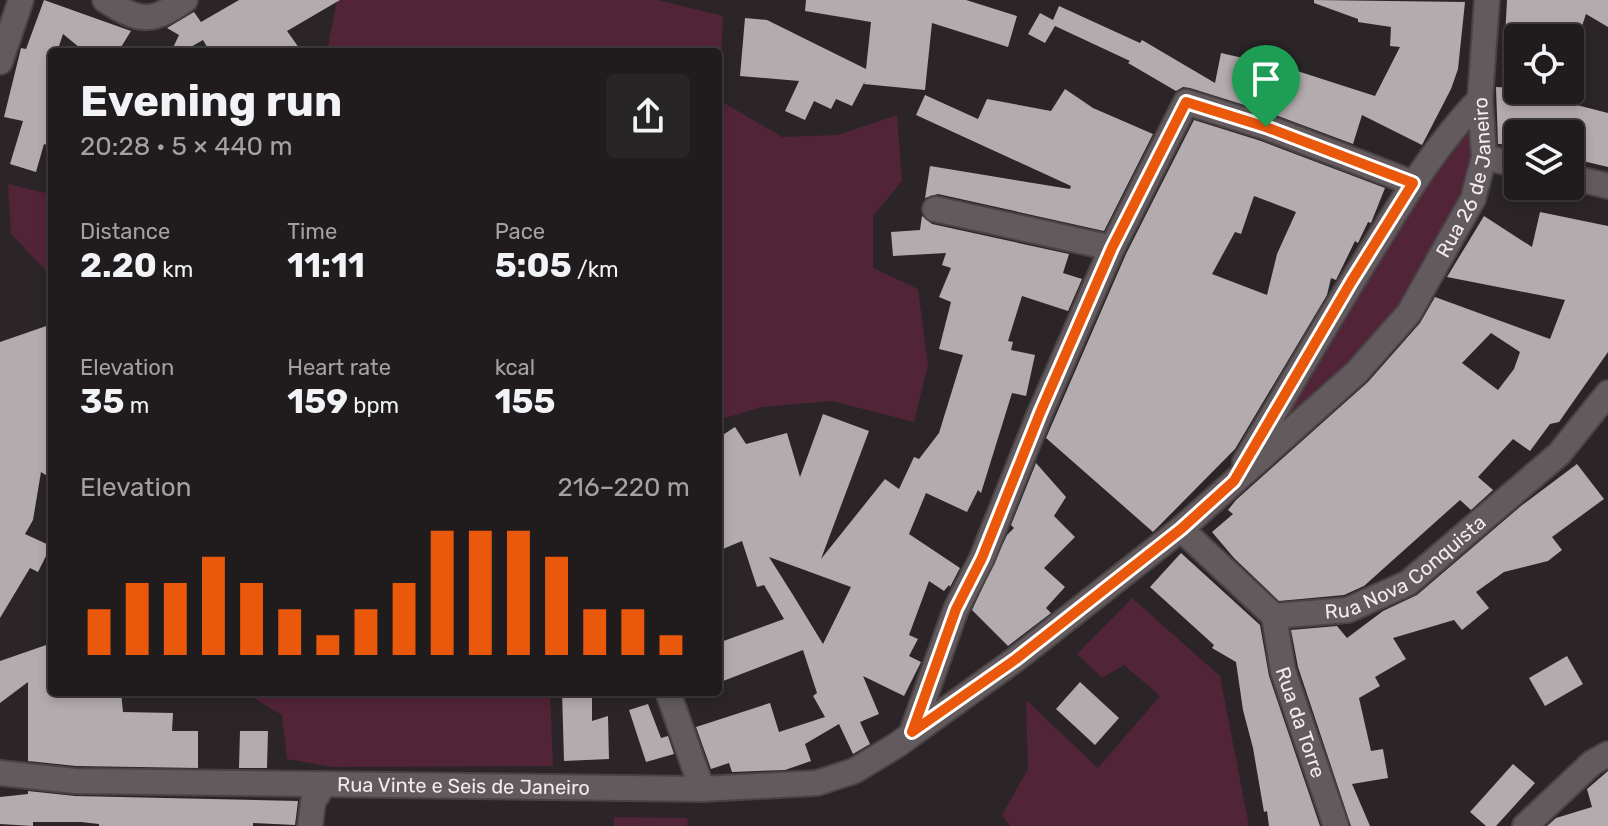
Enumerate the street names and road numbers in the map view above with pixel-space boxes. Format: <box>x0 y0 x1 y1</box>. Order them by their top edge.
street label: Rua 26 de Janeiro <box>1431 96 1496 262</box>
street label: Rua Nova Conquista <box>1324 510 1491 624</box>
street label: Rua da Torre <box>1270 664 1331 781</box>
street label: Rua Vinte e Seis de Janeiro <box>337 772 590 800</box>

